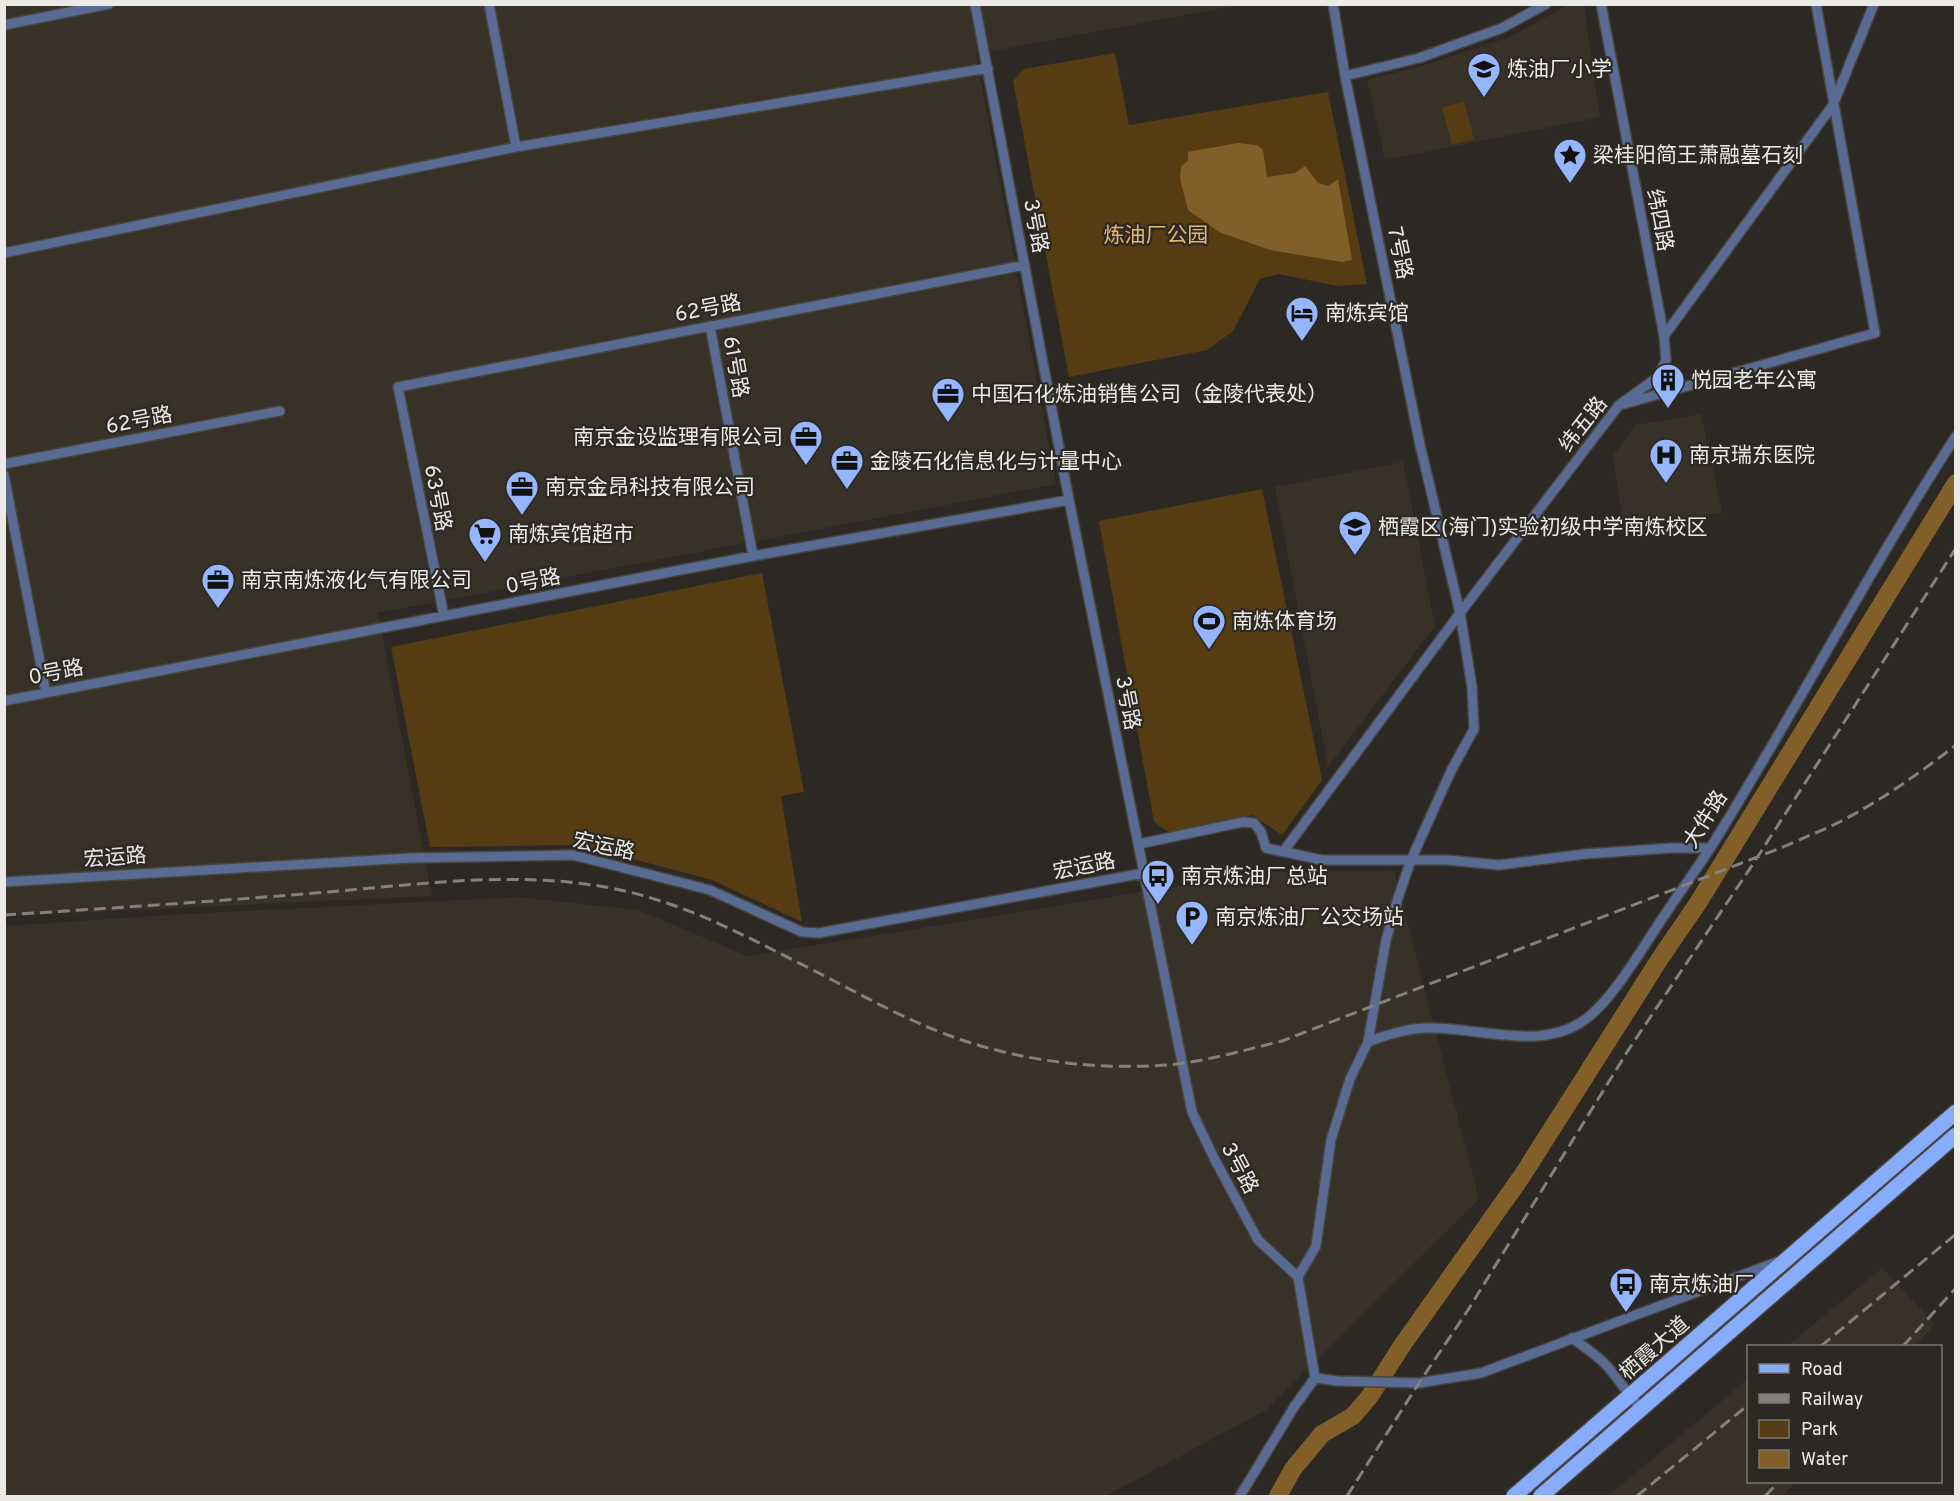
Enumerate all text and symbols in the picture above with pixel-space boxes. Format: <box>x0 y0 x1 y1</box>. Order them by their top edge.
school or university icon: 炼油厂小学 <box>1466 51 1502 98</box>
place label: 炼油厂小学 <box>1507 57 1612 84</box>
place icon: 梁桂阳简王萧融墓石刻 <box>1552 137 1588 184</box>
place label: 梁桂阳简王萧融墓石刻 <box>1593 143 1803 170</box>
street label: 纬四路 <box>1639 187 1678 254</box>
street label: 3号路 <box>1016 197 1053 256</box>
park label: 炼油厂公园 <box>1104 223 1209 250</box>
street label: 7号路 <box>1380 225 1417 282</box>
street label: 62号路 <box>673 290 744 329</box>
hotel icon: 南炼宾馆 <box>1284 295 1320 342</box>
place label: 南炼宾馆 <box>1325 301 1409 328</box>
street label: 61号路 <box>716 334 753 400</box>
building icon: 悦园老年公寓 <box>1650 362 1686 409</box>
place label: 悦园老年公寓 <box>1691 368 1817 395</box>
office icon: 中国石化炼油销售公司（金陵代表处） <box>930 376 966 423</box>
place label: 中国石化炼油销售公司（金陵代表处） <box>971 382 1328 409</box>
street label: 纬五路 <box>1554 392 1614 458</box>
street label: 62号路 <box>104 402 175 441</box>
office icon: 南京金设监理有限公司 <box>788 419 824 466</box>
place label: 南京金设监理有限公司 <box>573 425 783 452</box>
hospital icon: 南京瑞东医院 <box>1648 437 1684 484</box>
office icon: 金陵石化信息化与计量中心 <box>829 443 865 490</box>
place label: 南京瑞东医院 <box>1689 443 1815 470</box>
place label: 金陵石化信息化与计量中心 <box>870 449 1122 476</box>
street label: 63号路 <box>417 463 456 534</box>
office icon: 南京金昂科技有限公司 <box>504 469 540 516</box>
place label: 南京金昂科技有限公司 <box>545 475 755 502</box>
school or university icon: 栖霞区(海门)实验初级中学南炼校区 <box>1337 509 1373 556</box>
place label: 栖霞区(海门)实验初级中学南炼校区 <box>1378 515 1707 542</box>
supermarket icon: 南炼宾馆超市 <box>467 516 503 563</box>
place label: 南炼宾馆超市 <box>508 522 634 549</box>
office icon: 南京南炼液化气有限公司 <box>200 562 236 609</box>
street label: 0号路 <box>503 564 563 601</box>
place label: 南京南炼液化气有限公司 <box>241 568 472 595</box>
sports icon: 南炼体育场 <box>1191 603 1227 650</box>
place label: 南炼体育场 <box>1232 609 1337 636</box>
street label: 0号路 <box>26 655 86 692</box>
street label: 3号路 <box>1108 674 1145 733</box>
street label: 大件路 <box>1678 786 1734 854</box>
street label: 宏运路 <box>570 828 637 867</box>
street label: 宏运路 <box>83 843 147 874</box>
street label: 宏运路 <box>1051 848 1118 887</box>
bus stop icon: 南京炼油厂总站 <box>1140 858 1176 905</box>
place label: 南京炼油厂总站 <box>1181 864 1328 891</box>
parking icon: 南京炼油厂公交场站 <box>1174 899 1210 946</box>
place label: 南京炼油厂公交场站 <box>1215 905 1404 932</box>
street label: 3号路 <box>1214 1138 1263 1199</box>
bus stop icon: 南京炼油厂 <box>1608 1266 1644 1313</box>
place label: 南京炼油厂 <box>1649 1272 1754 1299</box>
street label: 栖霞大道 <box>1614 1311 1696 1387</box>
legend <box>1747 1345 1942 1483</box>
text: Road <box>1801 1359 1843 1382</box>
text: Railway <box>1801 1389 1863 1412</box>
text: Park <box>1801 1419 1838 1442</box>
text: Water <box>1801 1449 1848 1472</box>

